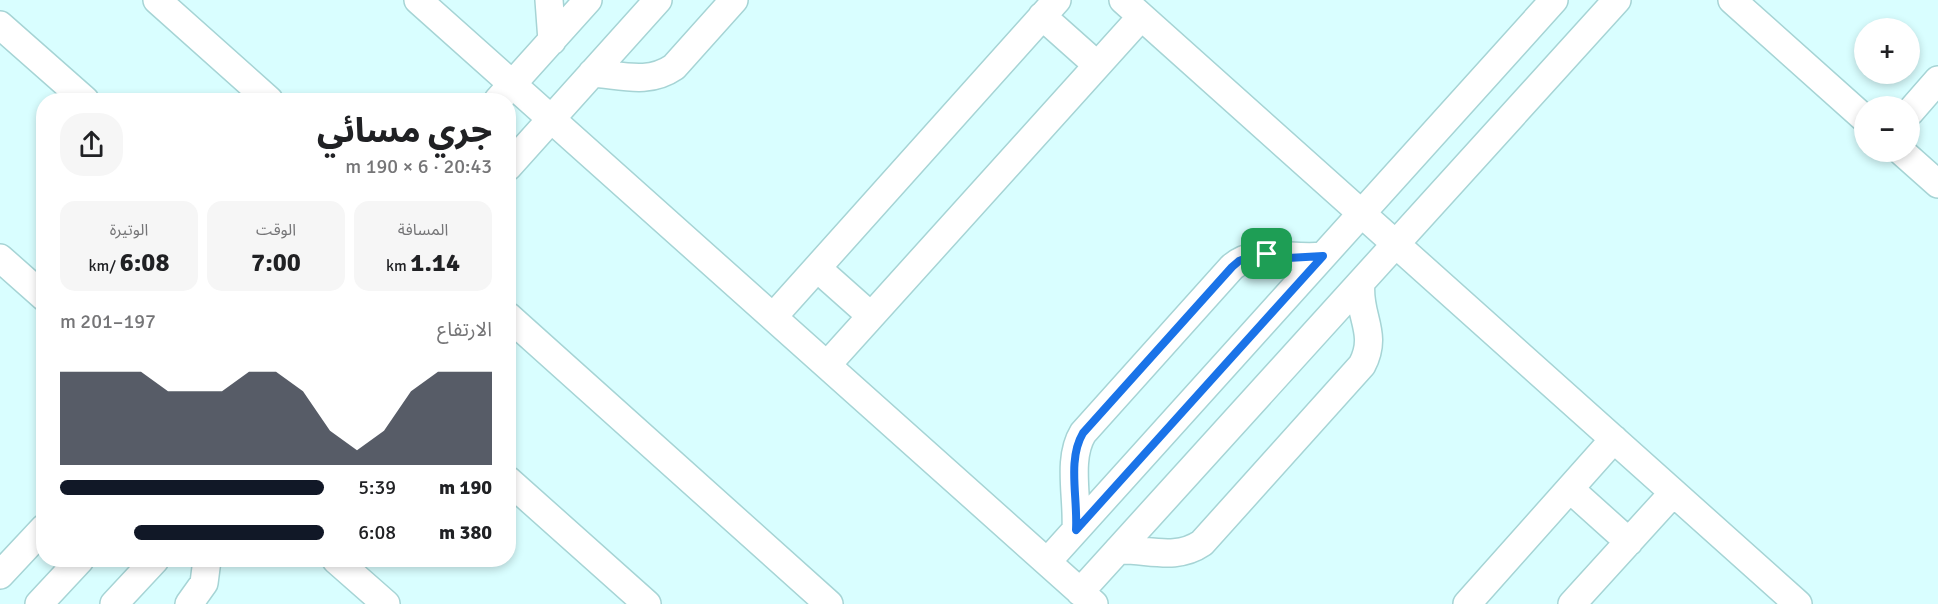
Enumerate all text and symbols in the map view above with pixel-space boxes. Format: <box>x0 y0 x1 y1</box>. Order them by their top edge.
map controls <box>1854 18 1920 162</box>
button: + <box>1854 18 1920 84</box>
button: − <box>1854 96 1920 162</box>
text: جري مسائي <box>317 111 492 152</box>
button: share <box>60 113 123 176</box>
text: 20:43 · 6 × 190 m <box>345 154 492 179</box>
text: الوتيرة <box>110 220 148 240</box>
text: الوقت <box>256 220 296 240</box>
text: المسافة <box>398 220 448 240</box>
pin <box>1241 228 1292 279</box>
icon: arrive <box>1250 237 1283 270</box>
text: 6:08 <box>120 247 169 279</box>
text: 7:00 <box>251 247 301 279</box>
text: 1.14 <box>410 247 460 279</box>
text: /km <box>89 256 120 276</box>
text: km <box>386 256 410 276</box>
text: 197–201 m <box>60 309 156 334</box>
text: الارتفاع <box>437 317 492 342</box>
text: 5:39 <box>358 475 396 500</box>
text: 190 m <box>439 475 492 500</box>
text: 6:08 <box>358 520 396 545</box>
text: 380 m <box>439 520 492 545</box>

